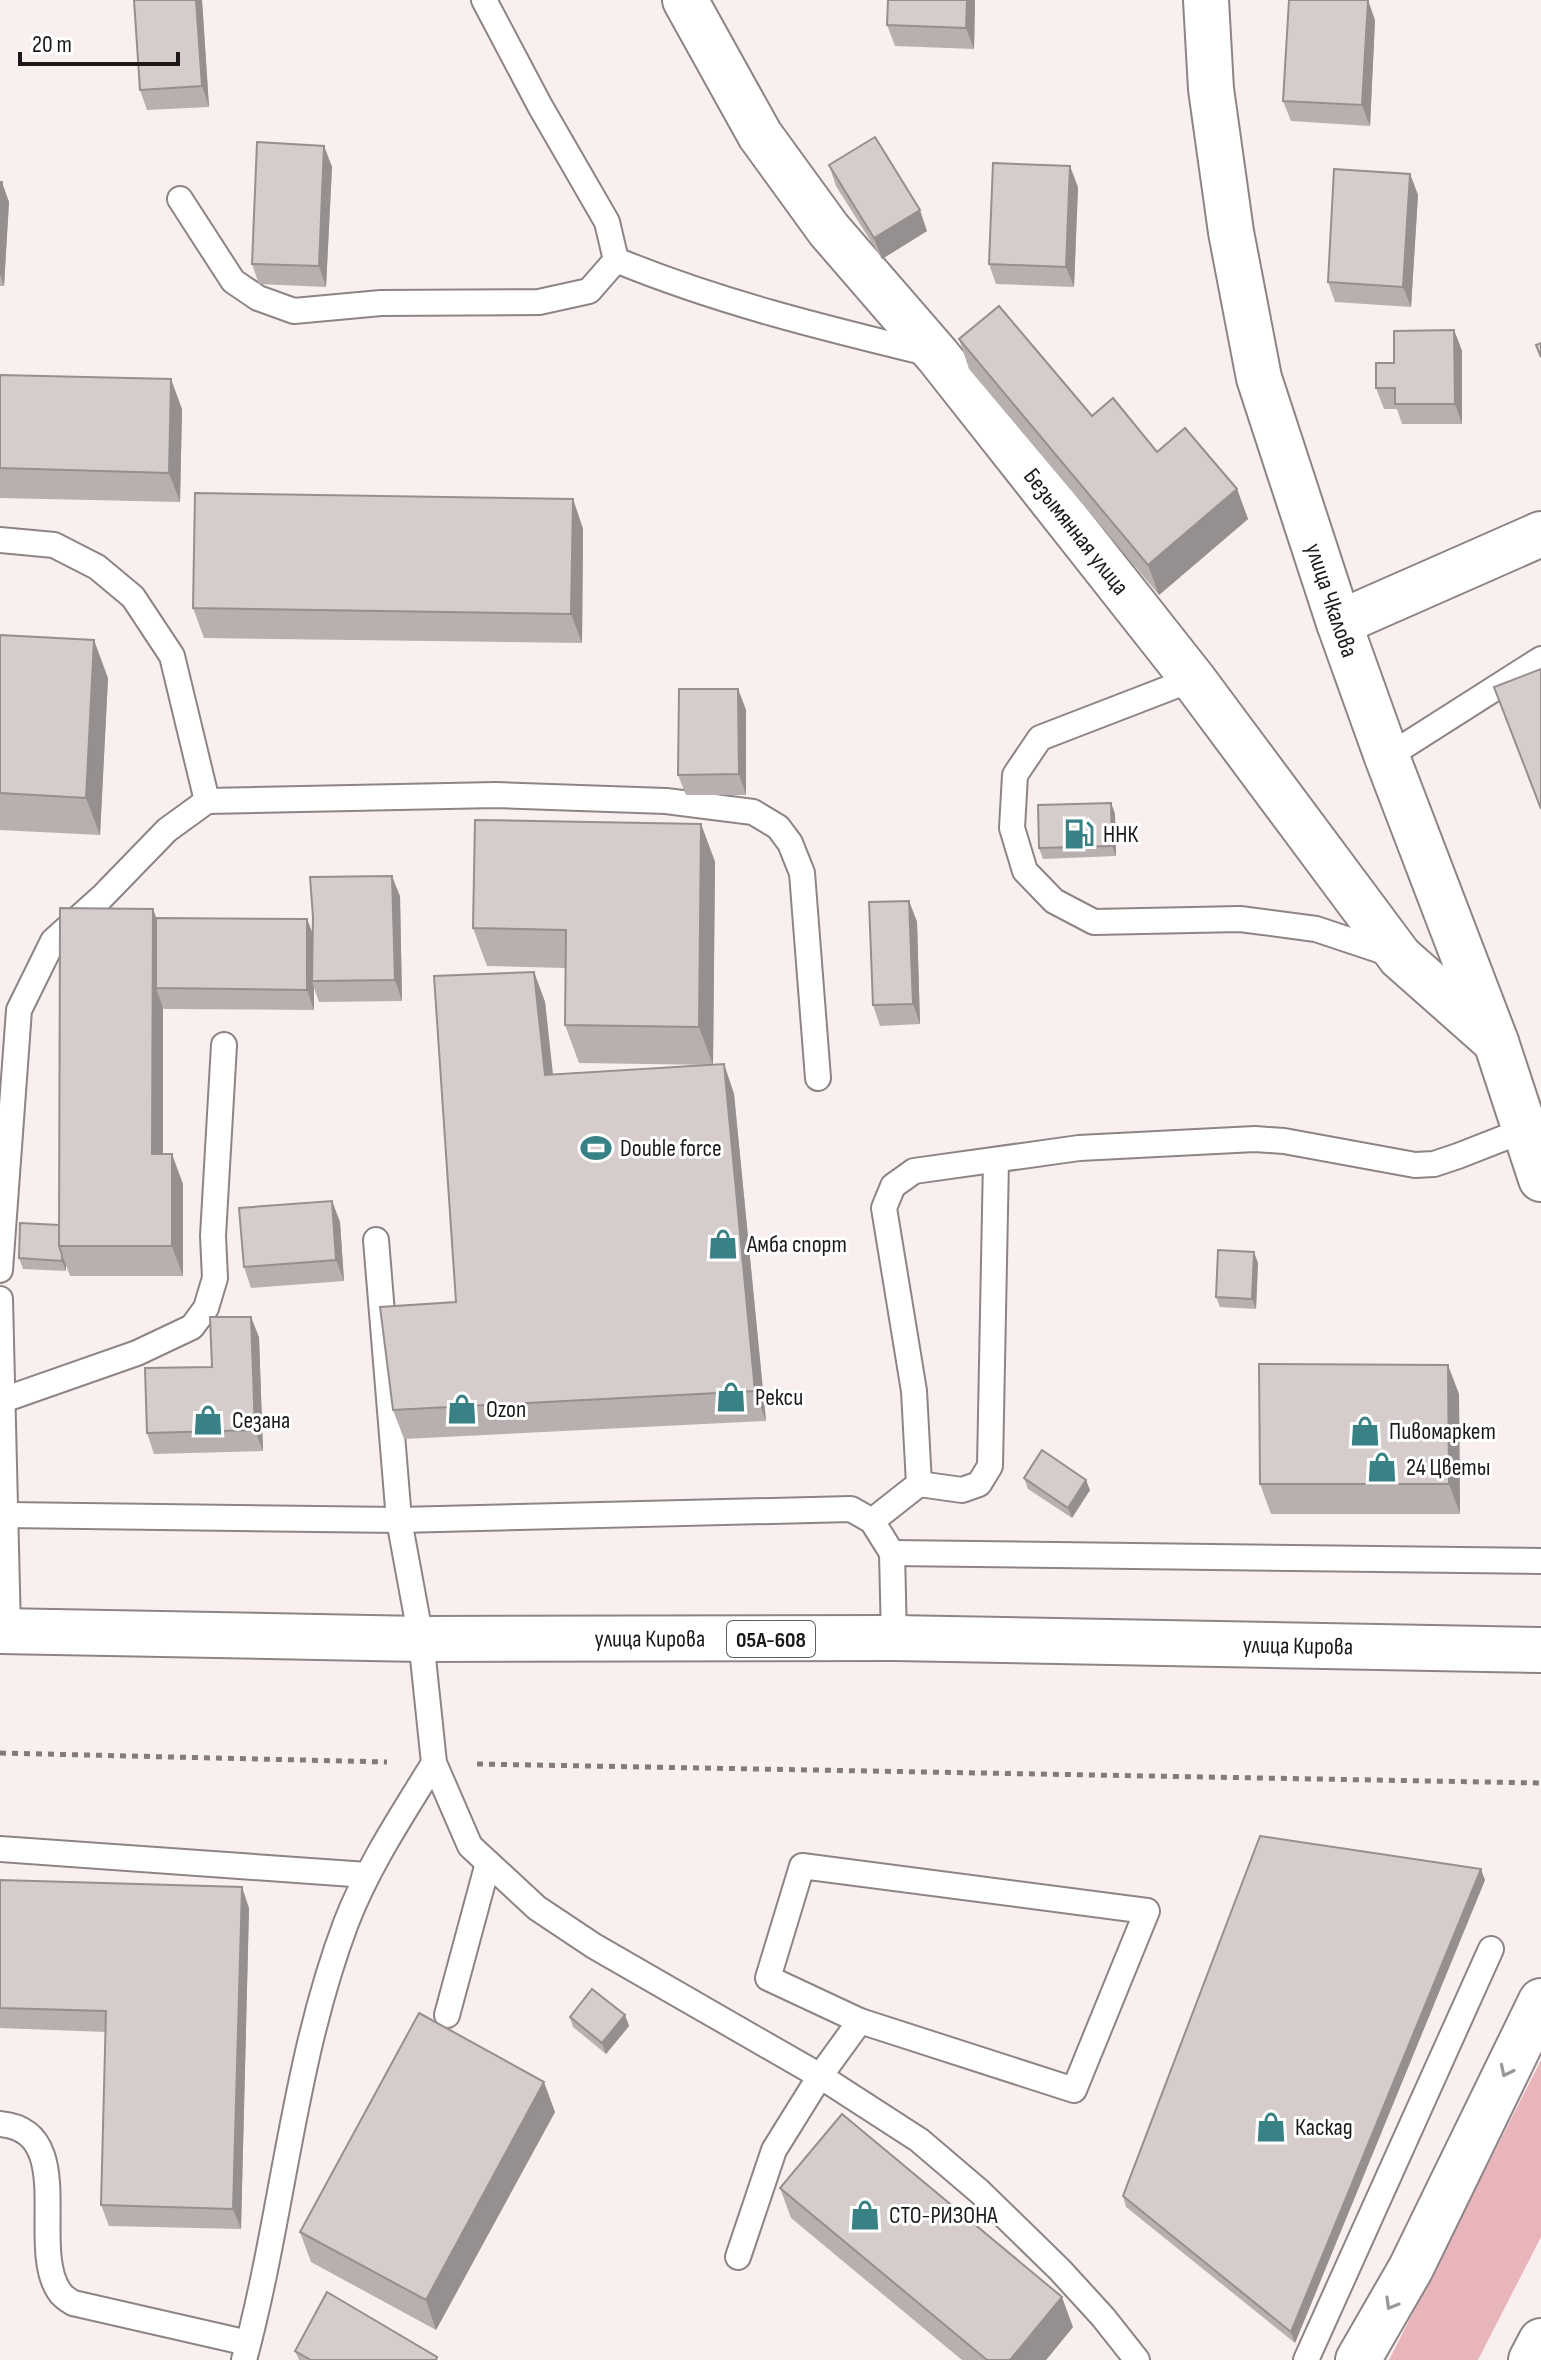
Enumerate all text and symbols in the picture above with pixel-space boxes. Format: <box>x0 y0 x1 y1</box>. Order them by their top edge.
scale bar <box>20 16 178 66</box>
text: 20 m <box>32 30 72 59</box>
street label: Безымянная улица <box>1017 463 1135 601</box>
street label: улица Чкалова <box>1299 540 1364 661</box>
fuel station icon: ННК <box>1062 817 1096 851</box>
place label: ННК <box>1103 820 1138 849</box>
sports icon: Double force <box>579 1131 613 1165</box>
place label: Double force <box>620 1134 722 1163</box>
shop icon: Амба спорт <box>706 1227 740 1261</box>
place label: Амба спорт <box>746 1230 847 1259</box>
shop icon: Рекси <box>714 1380 748 1414</box>
place label: Рекси <box>755 1383 803 1412</box>
shop icon: Ozon <box>445 1392 479 1426</box>
place label: Ozon <box>486 1395 526 1424</box>
shop icon: Сезана <box>191 1403 225 1437</box>
place label: Сезана <box>232 1406 290 1435</box>
shop icon: Пивомаркет <box>1348 1414 1382 1448</box>
place label: Пивомаркет <box>1389 1417 1496 1446</box>
shop icon: 24 Цветы <box>1365 1450 1399 1484</box>
place label: 24 Цветы <box>1406 1453 1490 1482</box>
road number: 05А-608 <box>727 1621 815 1657</box>
street label: улица Кирова <box>595 1624 705 1654</box>
street label: улица Кирова <box>1242 1630 1353 1662</box>
one-way arrow <box>1500 2062 1516 2077</box>
shop icon: Каскад <box>1254 2110 1288 2144</box>
place label: Каскад <box>1295 2113 1353 2142</box>
shop icon: СТО-РИЗОНА <box>848 2198 882 2232</box>
place label: СТО-РИЗОНА <box>889 2201 998 2230</box>
one-way arrow <box>1385 2295 1401 2309</box>

